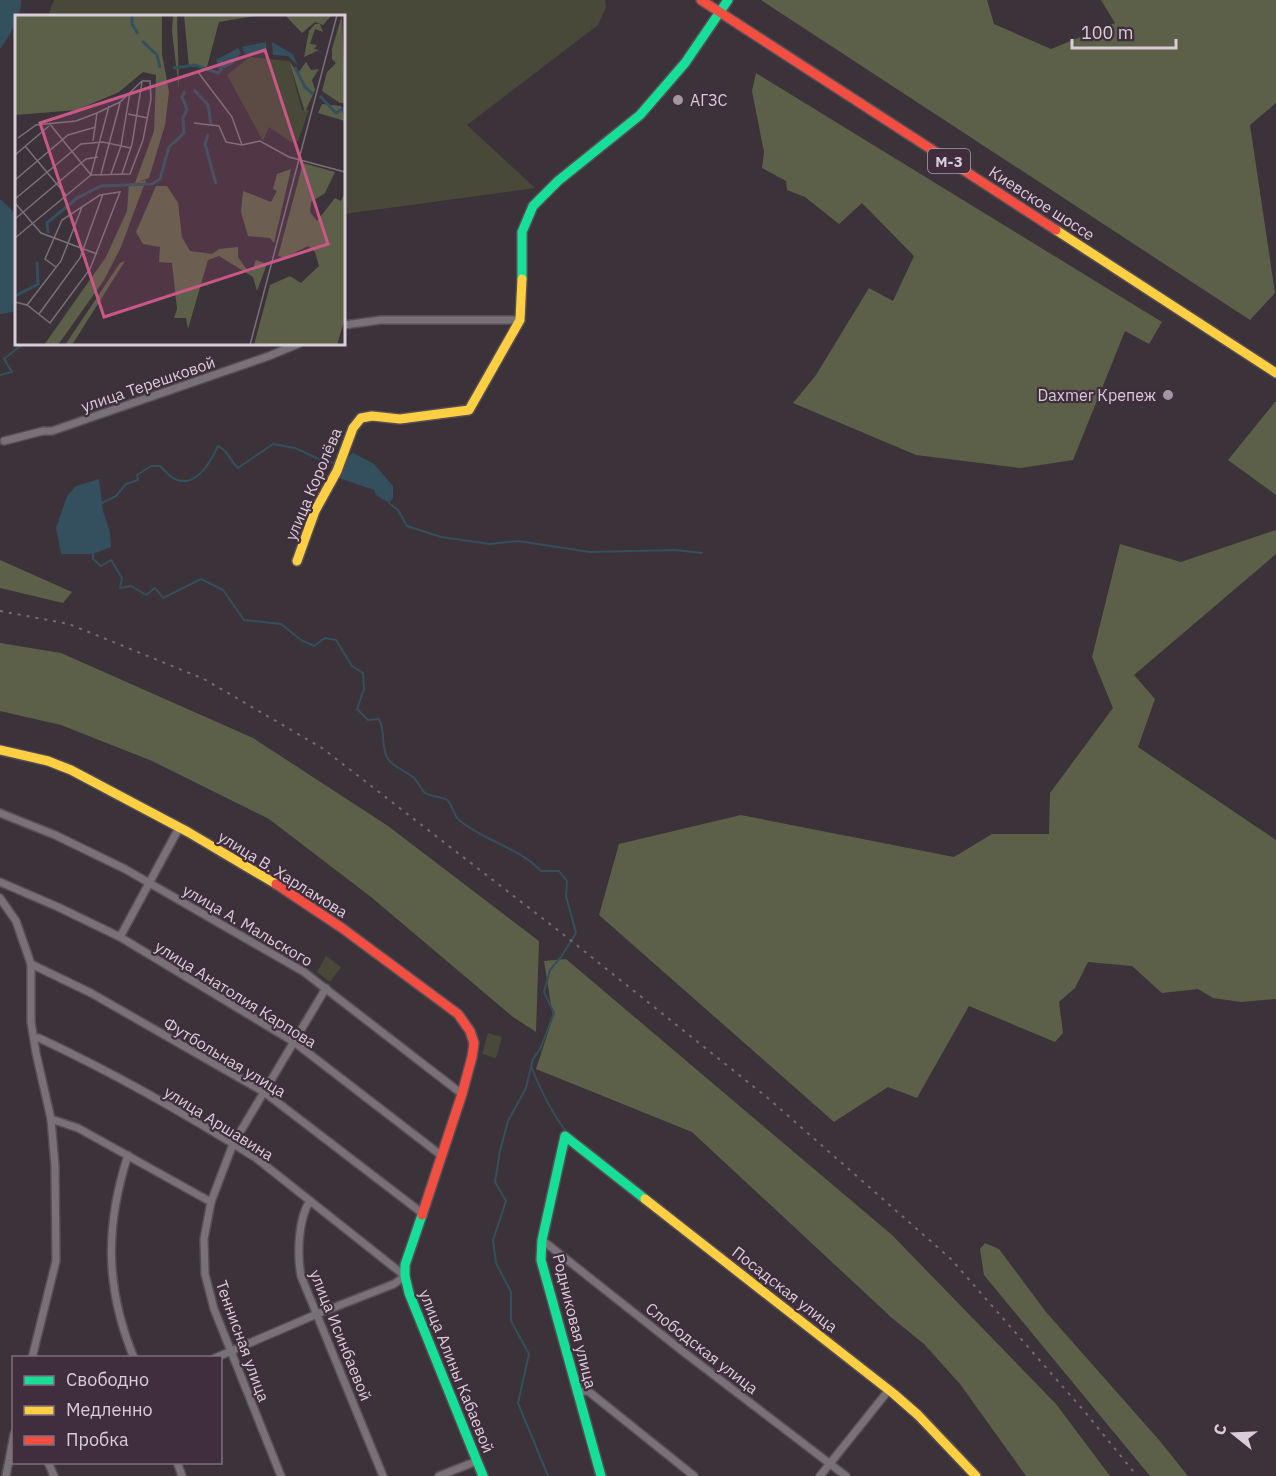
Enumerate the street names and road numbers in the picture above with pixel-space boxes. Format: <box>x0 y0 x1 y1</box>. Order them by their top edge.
road number: М-3 <box>928 149 970 173</box>
street label: Киевское шоссе <box>985 161 1099 245</box>
street label: улица Терешковой <box>78 352 218 416</box>
street label: улица Королёва <box>280 424 346 543</box>
street label: улица В. Харламова <box>215 826 352 922</box>
street label: улица А. Мальского <box>179 880 317 970</box>
street label: улица Анатолия Карпова <box>151 936 321 1052</box>
street label: Футбольная улица <box>160 1013 290 1102</box>
street label: улица Аршавина <box>161 1081 278 1165</box>
street label: Посадская улица <box>728 1242 842 1337</box>
street label: Родниковая улица <box>549 1252 602 1391</box>
street label: улица Исинбаевой <box>306 1266 376 1404</box>
street label: Теннисная улица <box>212 1278 274 1405</box>
street label: улица Алины Кабаевой <box>415 1286 499 1456</box>
street label: Слободская улица <box>642 1298 763 1398</box>

